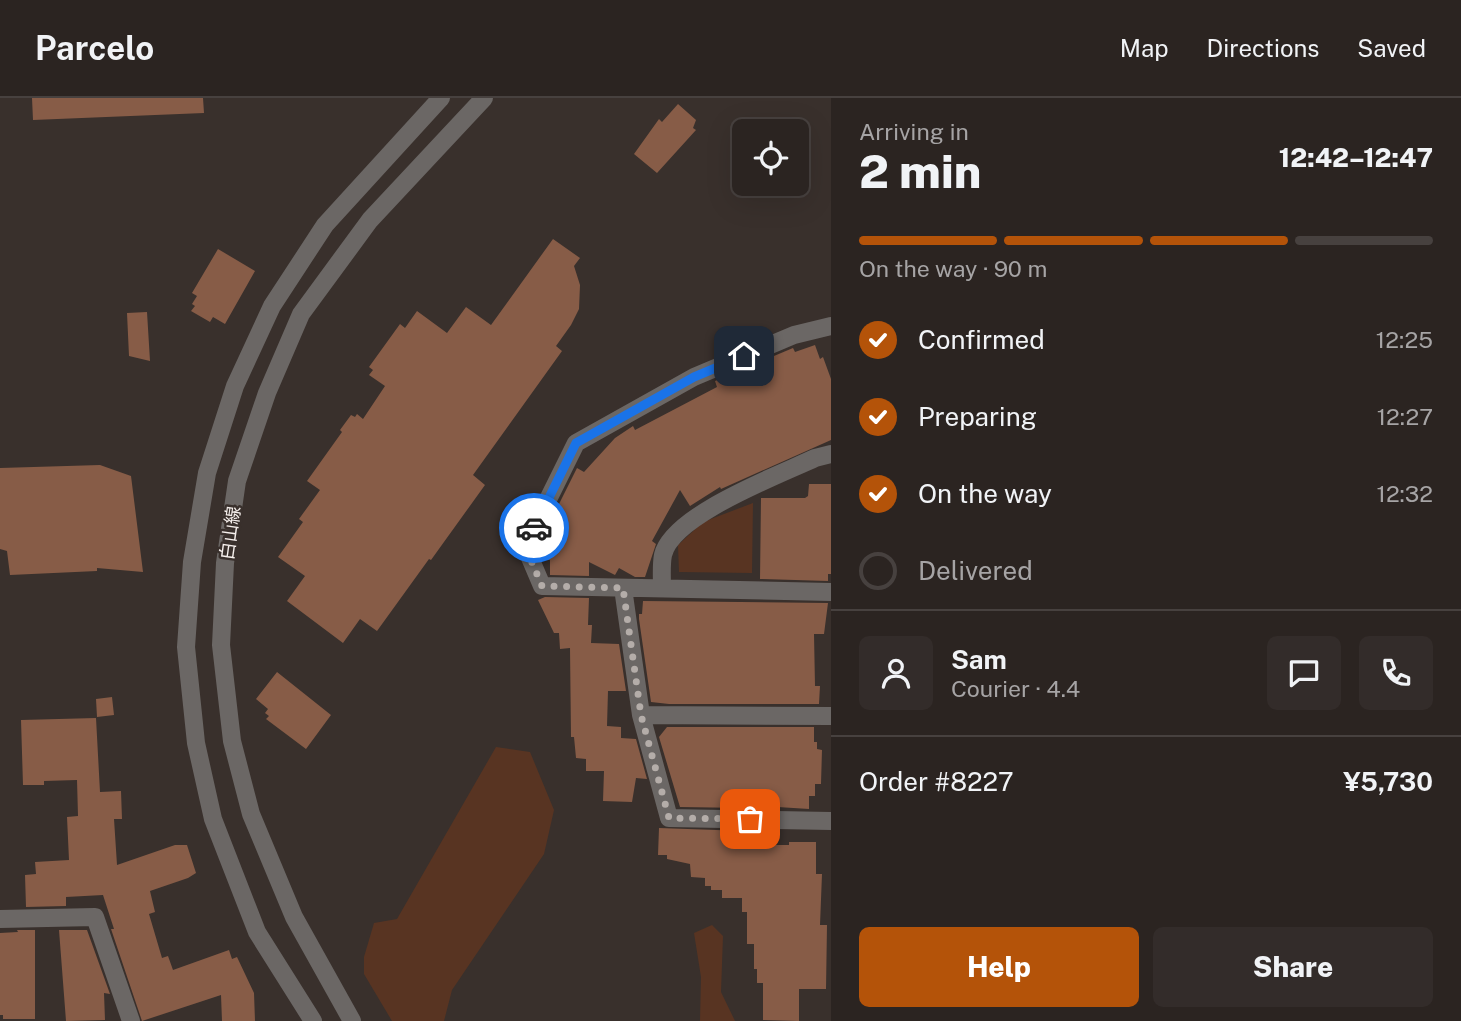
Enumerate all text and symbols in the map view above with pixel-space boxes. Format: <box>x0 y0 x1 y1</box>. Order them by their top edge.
text: Parcelo <box>35 29 154 67</box>
text: Map <box>1120 34 1169 62</box>
text: Directions <box>1207 34 1319 62</box>
text: Saved <box>1357 34 1426 62</box>
text: Arriving in <box>859 118 969 145</box>
map controls <box>732 119 809 196</box>
button: locate <box>732 119 809 196</box>
text: 12:42–12:47 <box>1279 142 1433 173</box>
text: 2 min <box>859 144 981 198</box>
text: On the way · 90 m <box>859 255 1047 282</box>
icon: check <box>859 321 897 359</box>
text: Confirmed <box>918 324 1045 355</box>
pin <box>714 326 774 386</box>
text: 12:25 <box>1376 326 1433 353</box>
icon: home <box>725 337 763 375</box>
icon: check <box>859 398 897 436</box>
text: Preparing <box>918 401 1037 432</box>
text: 12:27 <box>1377 403 1433 430</box>
icon: check <box>859 475 897 513</box>
text: On the way <box>918 478 1052 509</box>
text: 12:32 <box>1377 480 1433 507</box>
courier <box>499 493 569 563</box>
street label: 白山線 <box>216 505 244 561</box>
icon: car <box>515 509 553 547</box>
text: Delivered <box>918 555 1033 586</box>
button: person <box>859 636 933 710</box>
button: chat <box>1267 636 1341 710</box>
button: phone <box>1359 636 1433 710</box>
text: Sam <box>951 644 1007 675</box>
text: Courier · 4.4 <box>951 675 1080 702</box>
text: Order #8227 <box>859 766 1014 797</box>
text: ¥5,730 <box>1343 766 1433 797</box>
pin <box>720 789 780 849</box>
icon: bag <box>731 800 769 838</box>
button: Help <box>859 927 1139 1007</box>
button: Share <box>1153 927 1433 1007</box>

